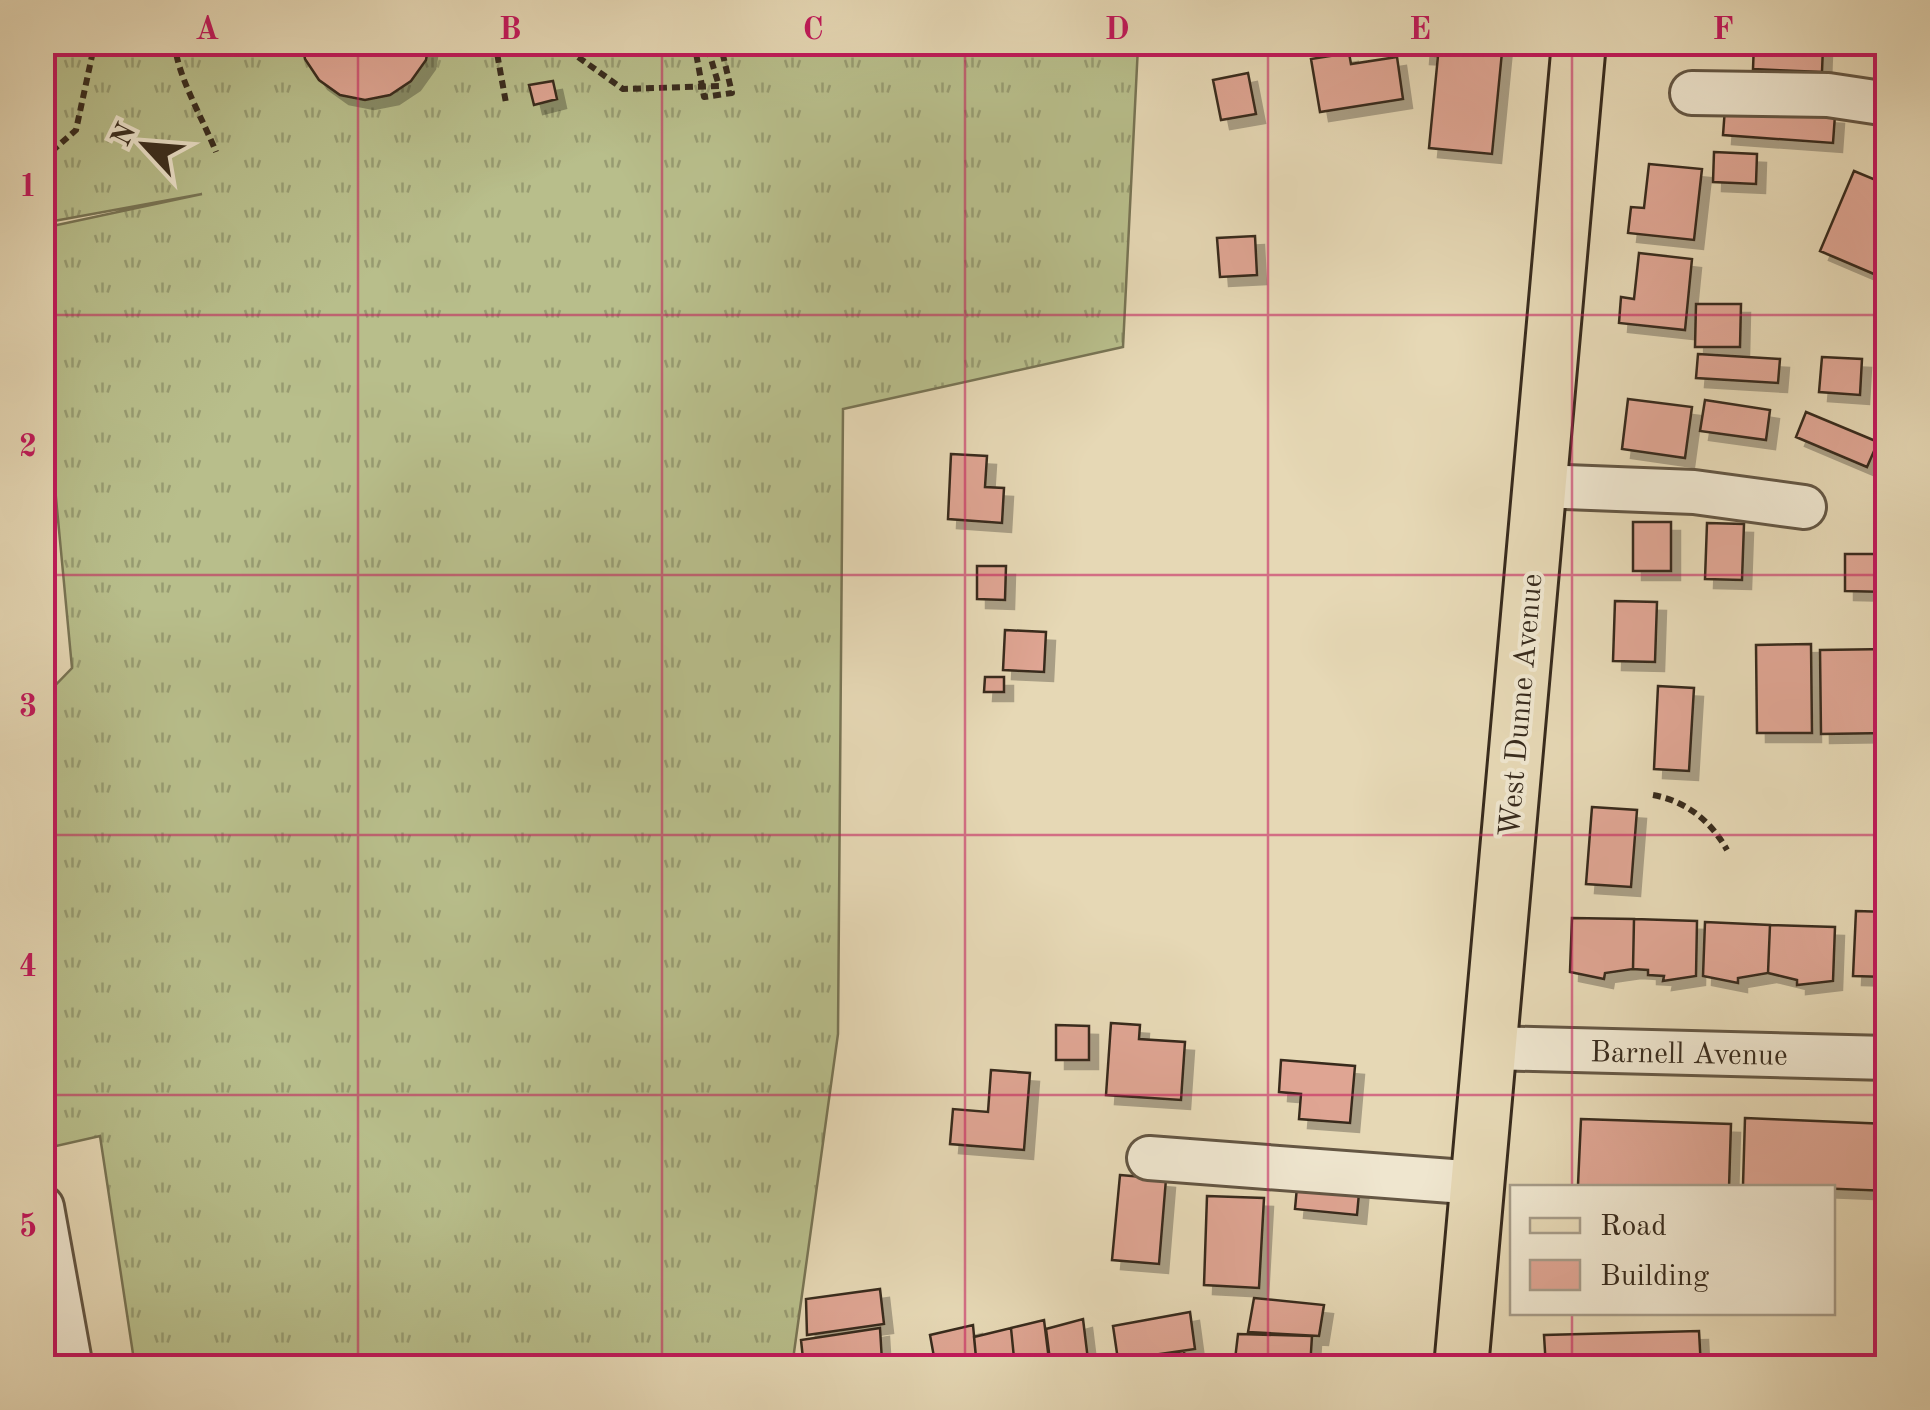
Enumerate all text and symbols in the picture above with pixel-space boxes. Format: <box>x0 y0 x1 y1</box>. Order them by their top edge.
text: A <box>195 15 219 47</box>
text: B <box>499 15 521 47</box>
text: C <box>802 15 824 47</box>
text: D <box>1104 15 1130 47</box>
text: E <box>1409 15 1431 47</box>
text: F <box>1712 15 1734 47</box>
north arrow <box>95 95 195 195</box>
text: N <box>108 119 143 151</box>
text: 1 <box>19 172 37 204</box>
text: 2 <box>19 432 37 464</box>
street label: West Dunne Avenue <box>1496 572 1548 838</box>
text: 3 <box>19 692 37 724</box>
text: 4 <box>19 952 37 984</box>
street label: Barnell Avenue <box>1590 1038 1788 1072</box>
legend <box>1510 1185 1835 1315</box>
text: 5 <box>19 1212 37 1244</box>
text: Road <box>1600 1212 1667 1242</box>
text: Building <box>1600 1262 1709 1292</box>

